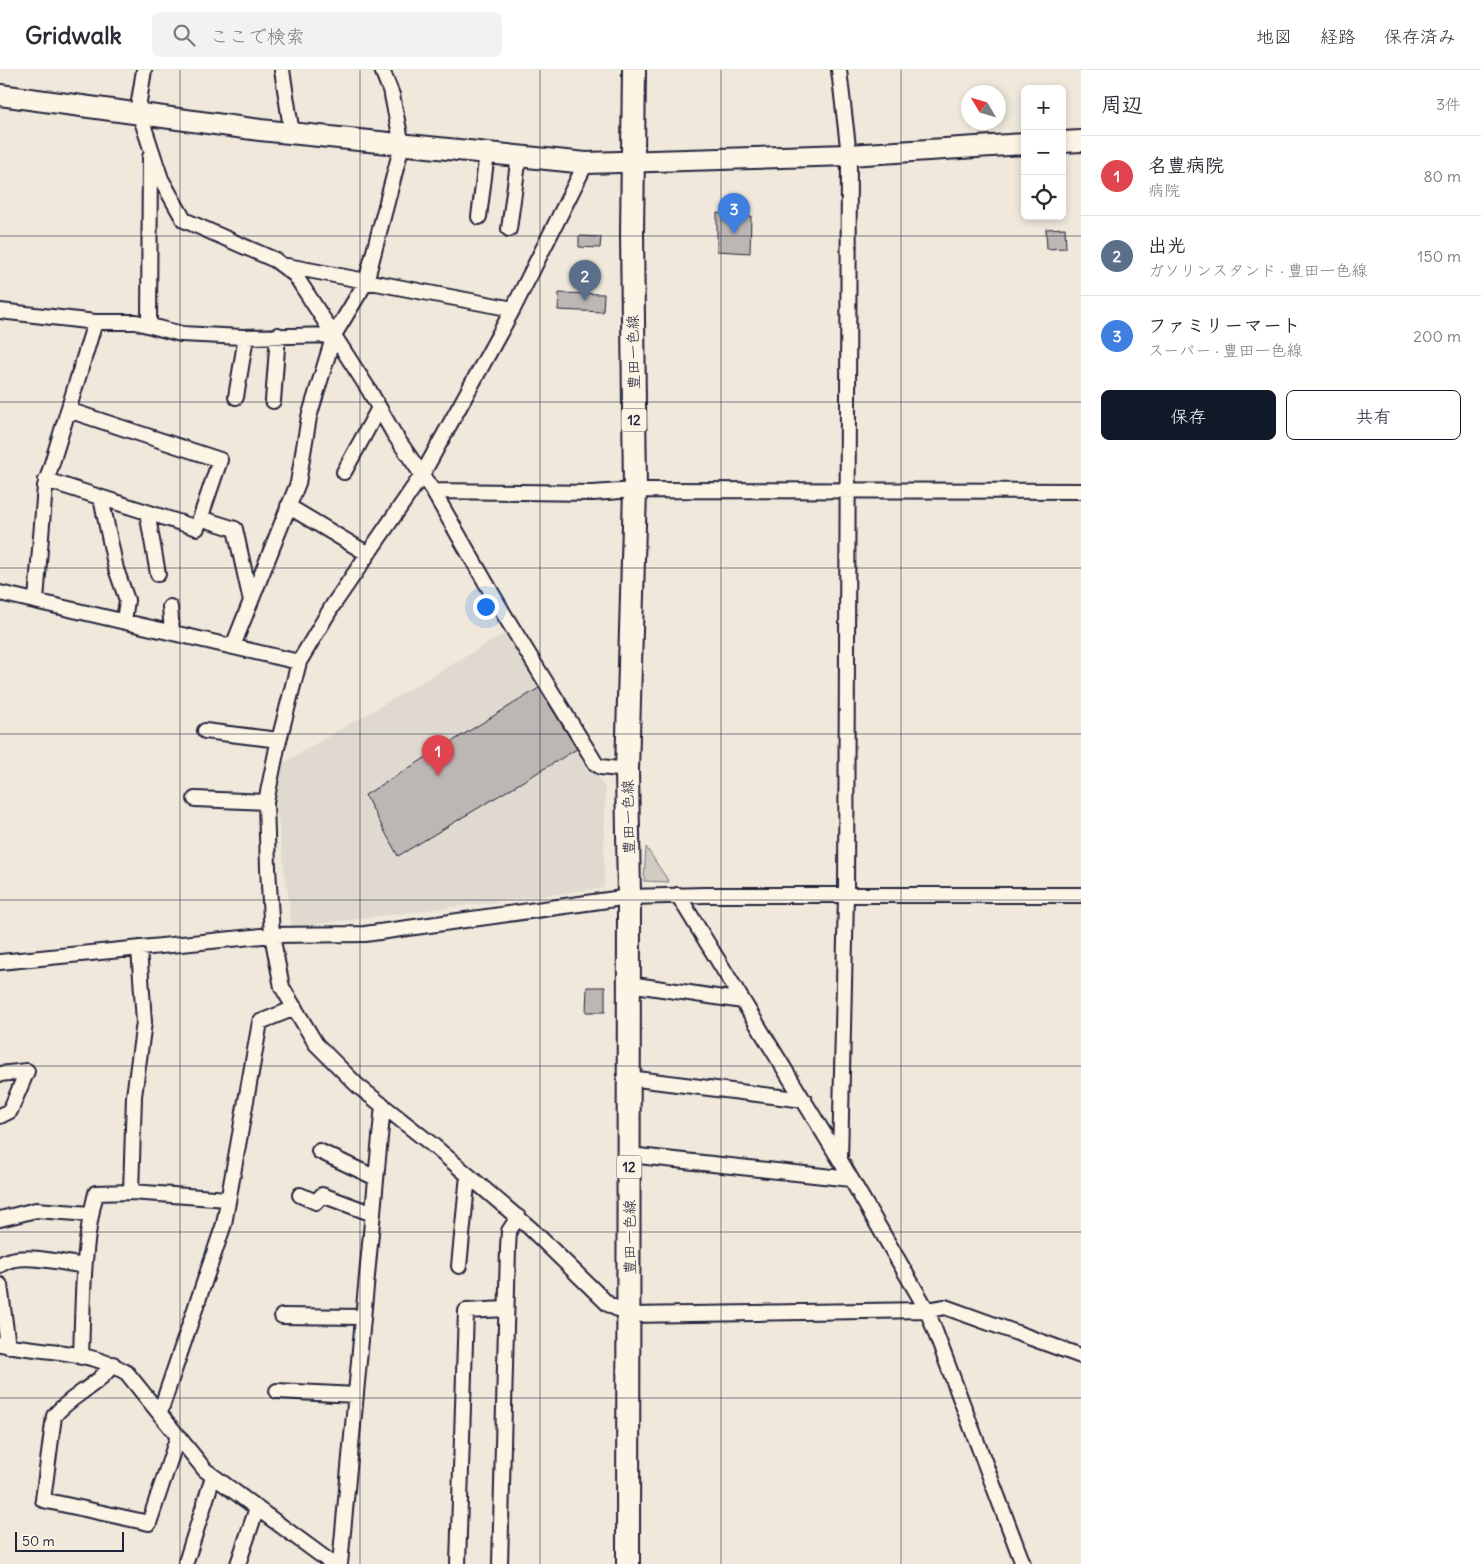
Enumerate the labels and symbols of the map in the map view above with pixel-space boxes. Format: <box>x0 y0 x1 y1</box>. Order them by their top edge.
north arrow <box>961 85 1006 130</box>
pin: 3 <box>718 193 750 234</box>
pin: 2 <box>569 260 601 301</box>
street label: 豊田一色線 <box>623 314 643 390</box>
road number: 12 <box>622 408 646 432</box>
your location <box>473 594 499 620</box>
pin: 1 <box>422 735 454 776</box>
street label: 豊田一色線 <box>618 779 638 855</box>
road number: 12 <box>616 1156 642 1178</box>
street label: 豊田一色線 <box>620 1199 639 1275</box>
scale bar <box>15 1529 124 1552</box>

